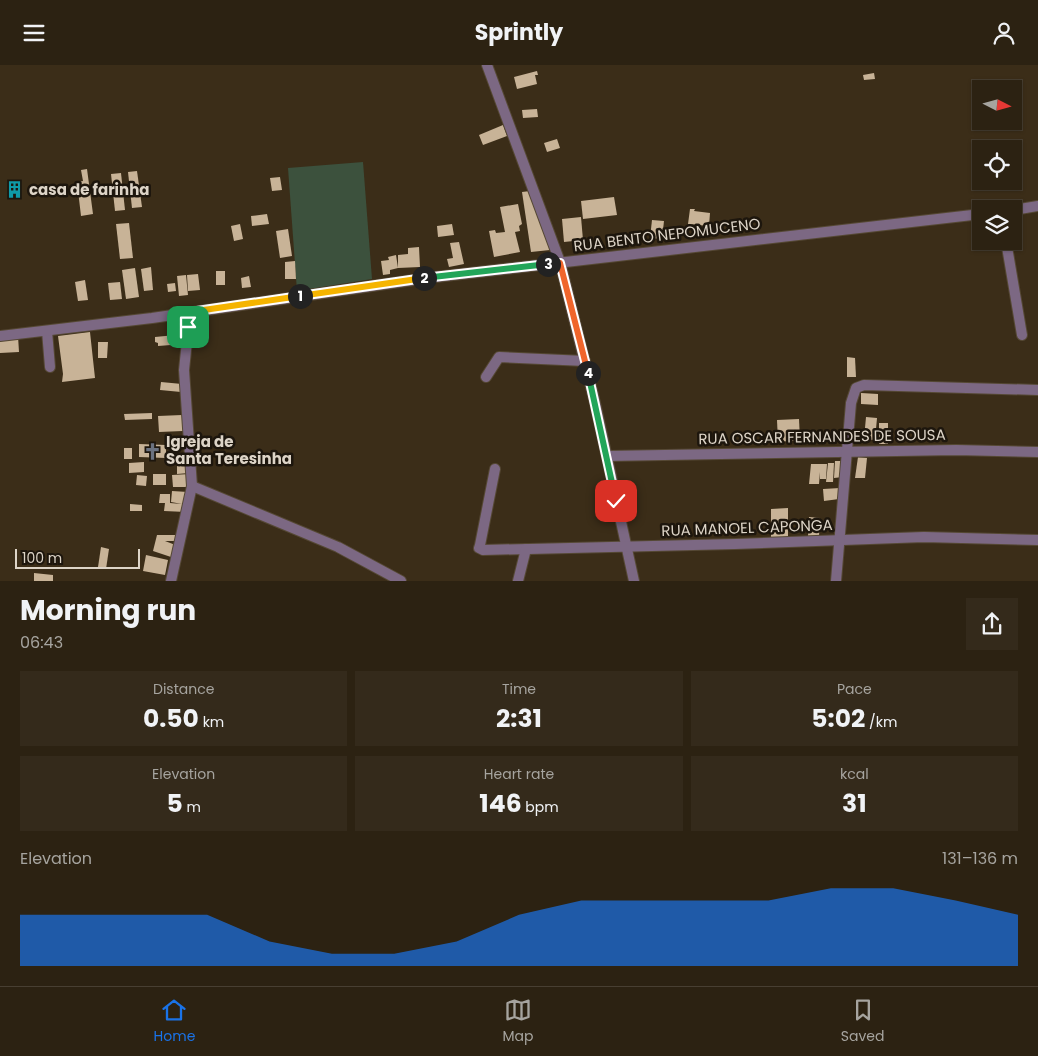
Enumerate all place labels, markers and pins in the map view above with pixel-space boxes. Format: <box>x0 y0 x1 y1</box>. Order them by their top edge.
place label: casa de farinha <box>29 179 149 200</box>
building icon: casa de farinha <box>5 180 25 200</box>
pin: 3 <box>536 251 560 277</box>
pin: 2 <box>412 265 436 291</box>
pin: 1 <box>288 283 312 309</box>
pin <box>167 306 209 348</box>
pin: 4 <box>576 361 600 385</box>
place label: Igreja de Santa Teresinha <box>166 431 292 469</box>
church icon: Igreja de Santa Teresinha <box>142 441 162 461</box>
pin <box>595 480 637 522</box>

